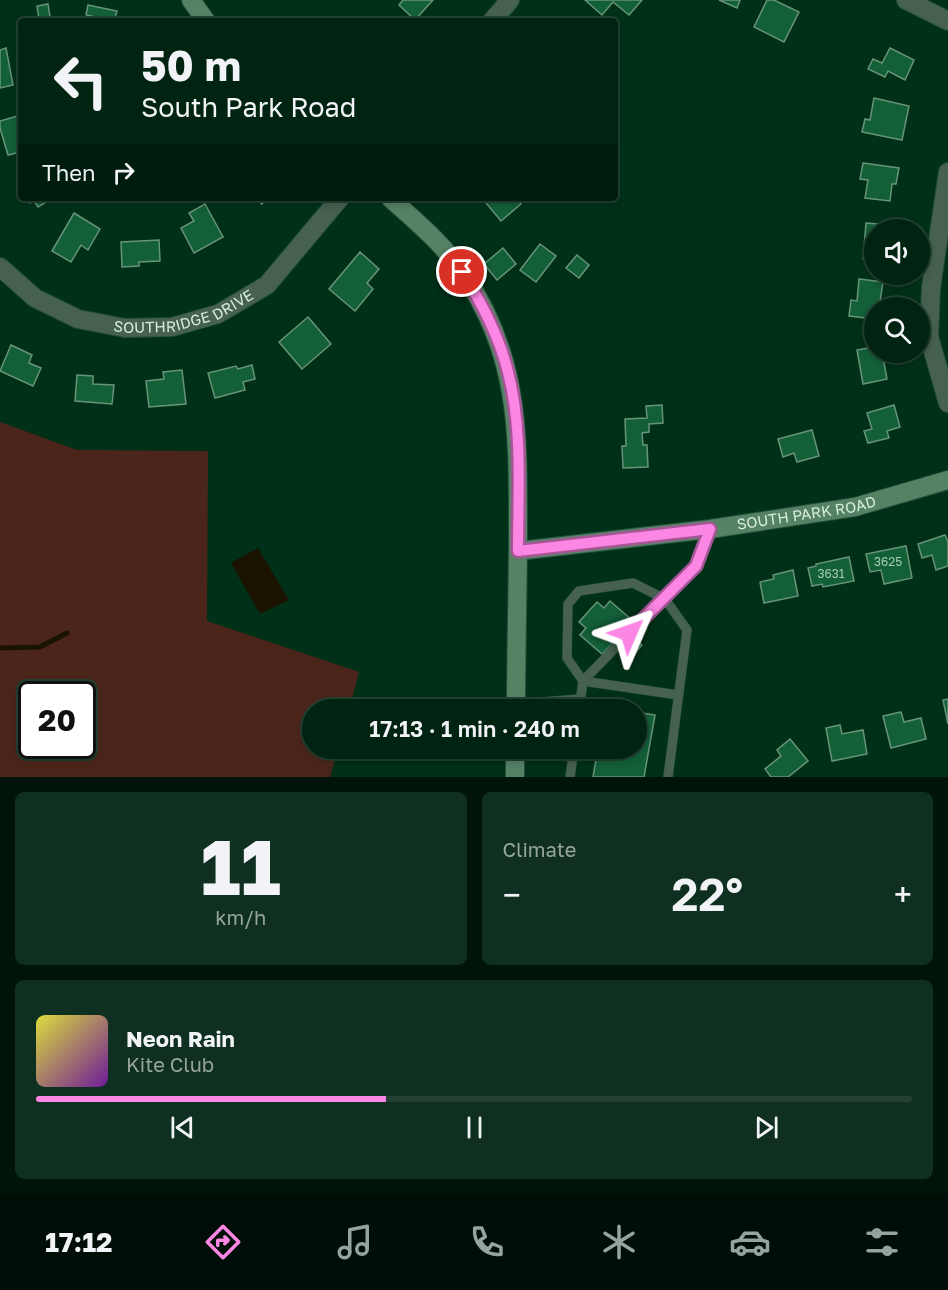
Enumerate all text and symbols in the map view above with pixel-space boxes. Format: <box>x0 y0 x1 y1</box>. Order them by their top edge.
text: 50 m <box>141 40 241 90</box>
icon: left <box>42 42 120 120</box>
text: South Park Road <box>141 91 356 123</box>
icon: right <box>107 156 140 189</box>
text: Then <box>42 159 95 186</box>
map controls <box>864 219 930 363</box>
button: sound <box>864 219 930 285</box>
pin <box>436 246 487 297</box>
icon: arrive <box>445 255 478 288</box>
street label: SOUTHRIDGE DRIVE <box>112 285 256 336</box>
button: search <box>864 297 930 363</box>
street label: SOUTH PARK ROAD <box>736 491 878 533</box>
house number: 3625 <box>874 554 902 569</box>
house number: 3631 <box>817 566 845 581</box>
position arrow <box>597 601 661 665</box>
speed limit sign: 20 <box>18 681 96 759</box>
text: 17:13 · 1 min · 240 m <box>369 715 580 742</box>
text: 11 <box>201 819 281 912</box>
text: Climate <box>503 837 576 861</box>
text: 22° <box>672 867 743 921</box>
text: − <box>503 875 521 914</box>
text: + <box>894 875 912 914</box>
text: km/h <box>215 905 266 929</box>
text: Neon Rain <box>126 1025 235 1052</box>
text: Kite Club <box>126 1052 214 1076</box>
icon: previous <box>166 1111 199 1144</box>
icon: pause <box>458 1111 491 1144</box>
icon: next <box>750 1111 783 1144</box>
icon: directions <box>202 1221 244 1263</box>
icon: music <box>334 1221 376 1263</box>
icon: phone <box>466 1221 508 1263</box>
icon: climate <box>598 1221 640 1263</box>
icon: car <box>729 1221 771 1263</box>
icon: filters <box>861 1221 903 1263</box>
text: 17:12 <box>45 1226 113 1258</box>

